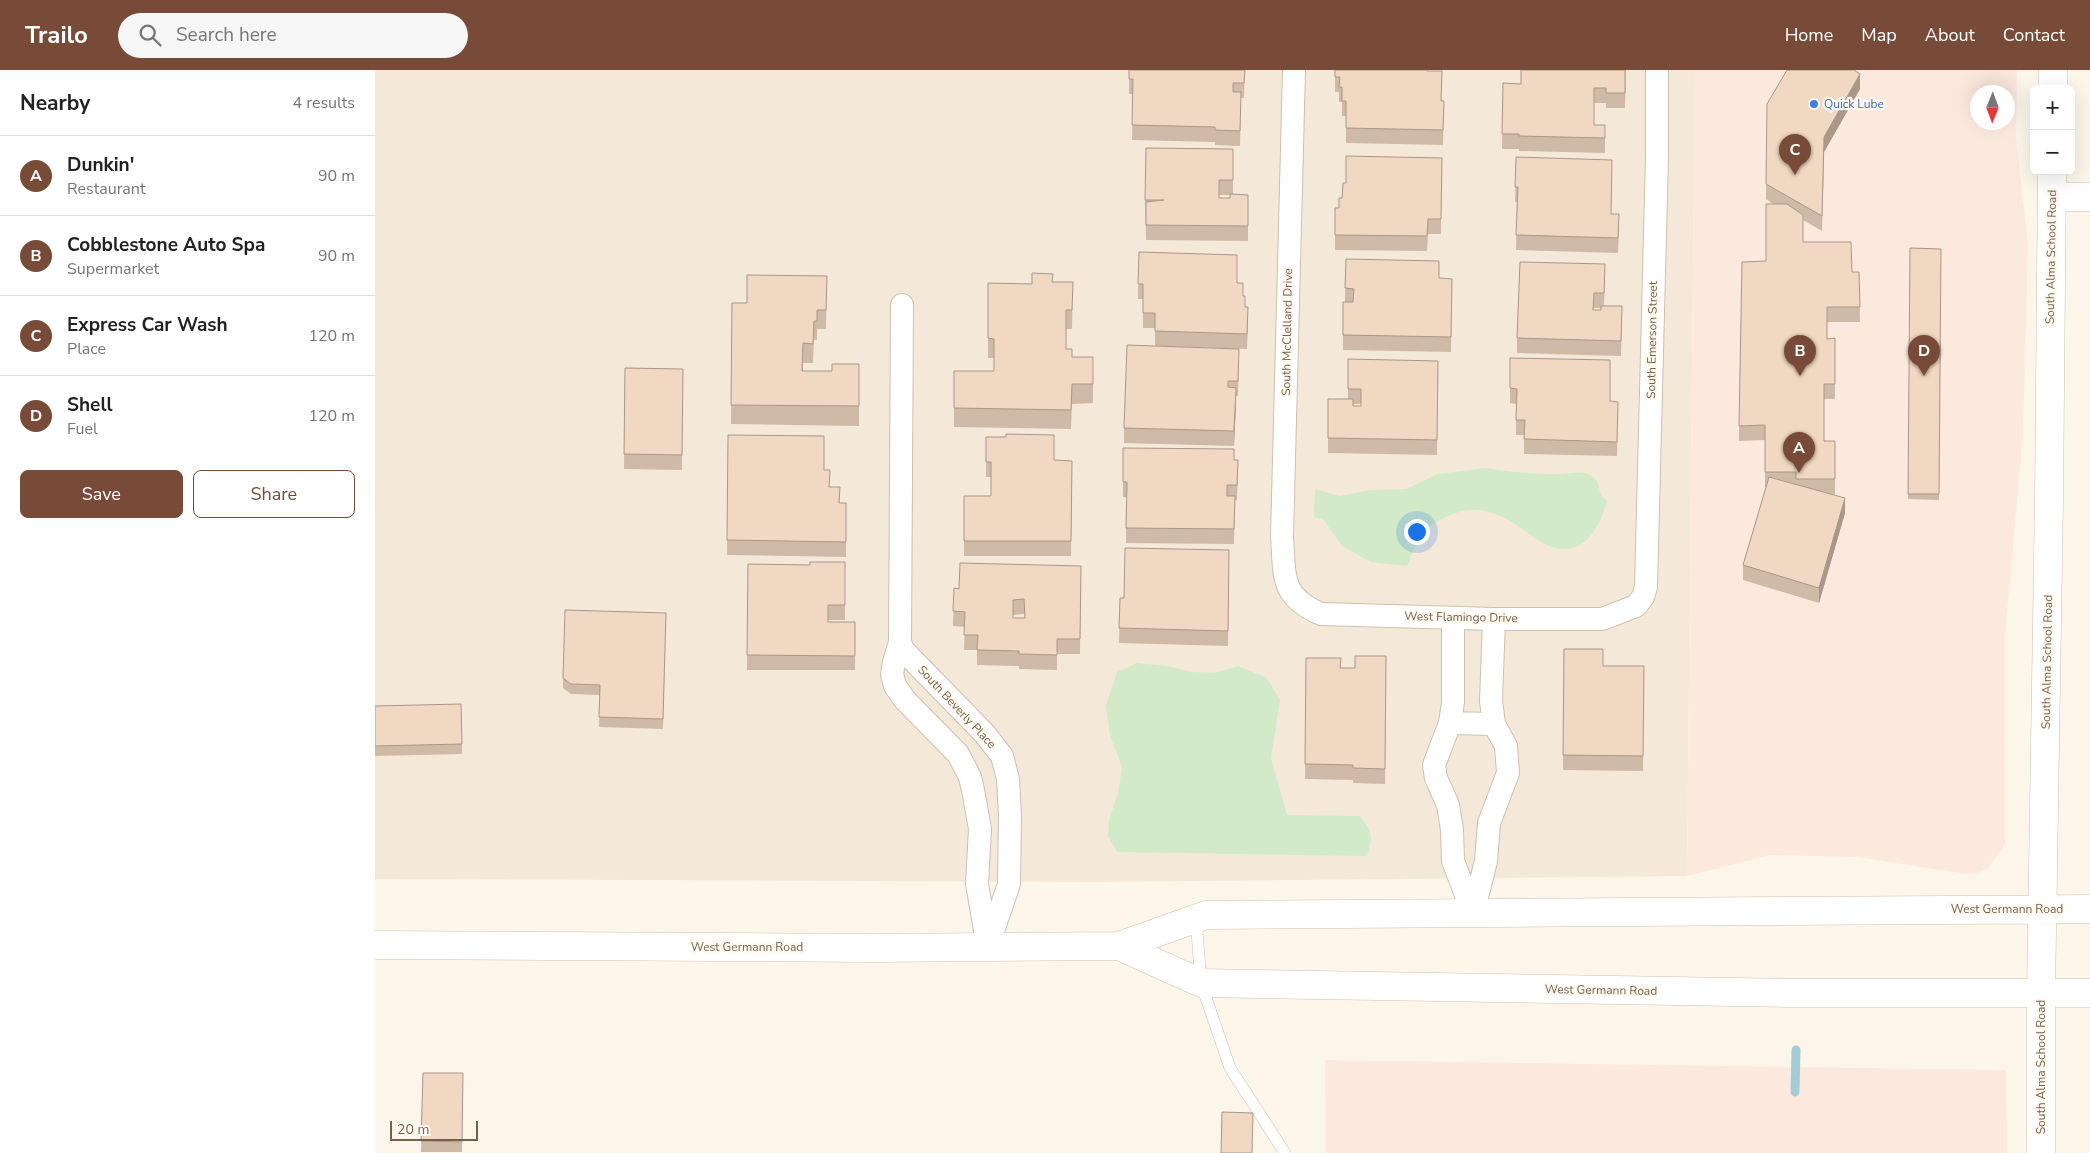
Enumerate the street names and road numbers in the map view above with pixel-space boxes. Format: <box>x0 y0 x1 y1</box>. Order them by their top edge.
street label: South Alma School Road <box>2042 190 2060 324</box>
street label: South McClelland Drive <box>1278 268 1296 396</box>
street label: South Emerson Street <box>1643 280 1661 399</box>
street label: South Alma School Road <box>2038 595 2056 729</box>
street label: West Flamingo Drive <box>1404 608 1518 626</box>
street label: South Beverly Place <box>914 662 1000 752</box>
street label: West Germann Road <box>1951 901 2063 917</box>
street label: West Germann Road <box>691 939 803 955</box>
street label: West Germann Road <box>1545 981 1657 999</box>
street label: South Alma School Road <box>2033 1000 2049 1134</box>

